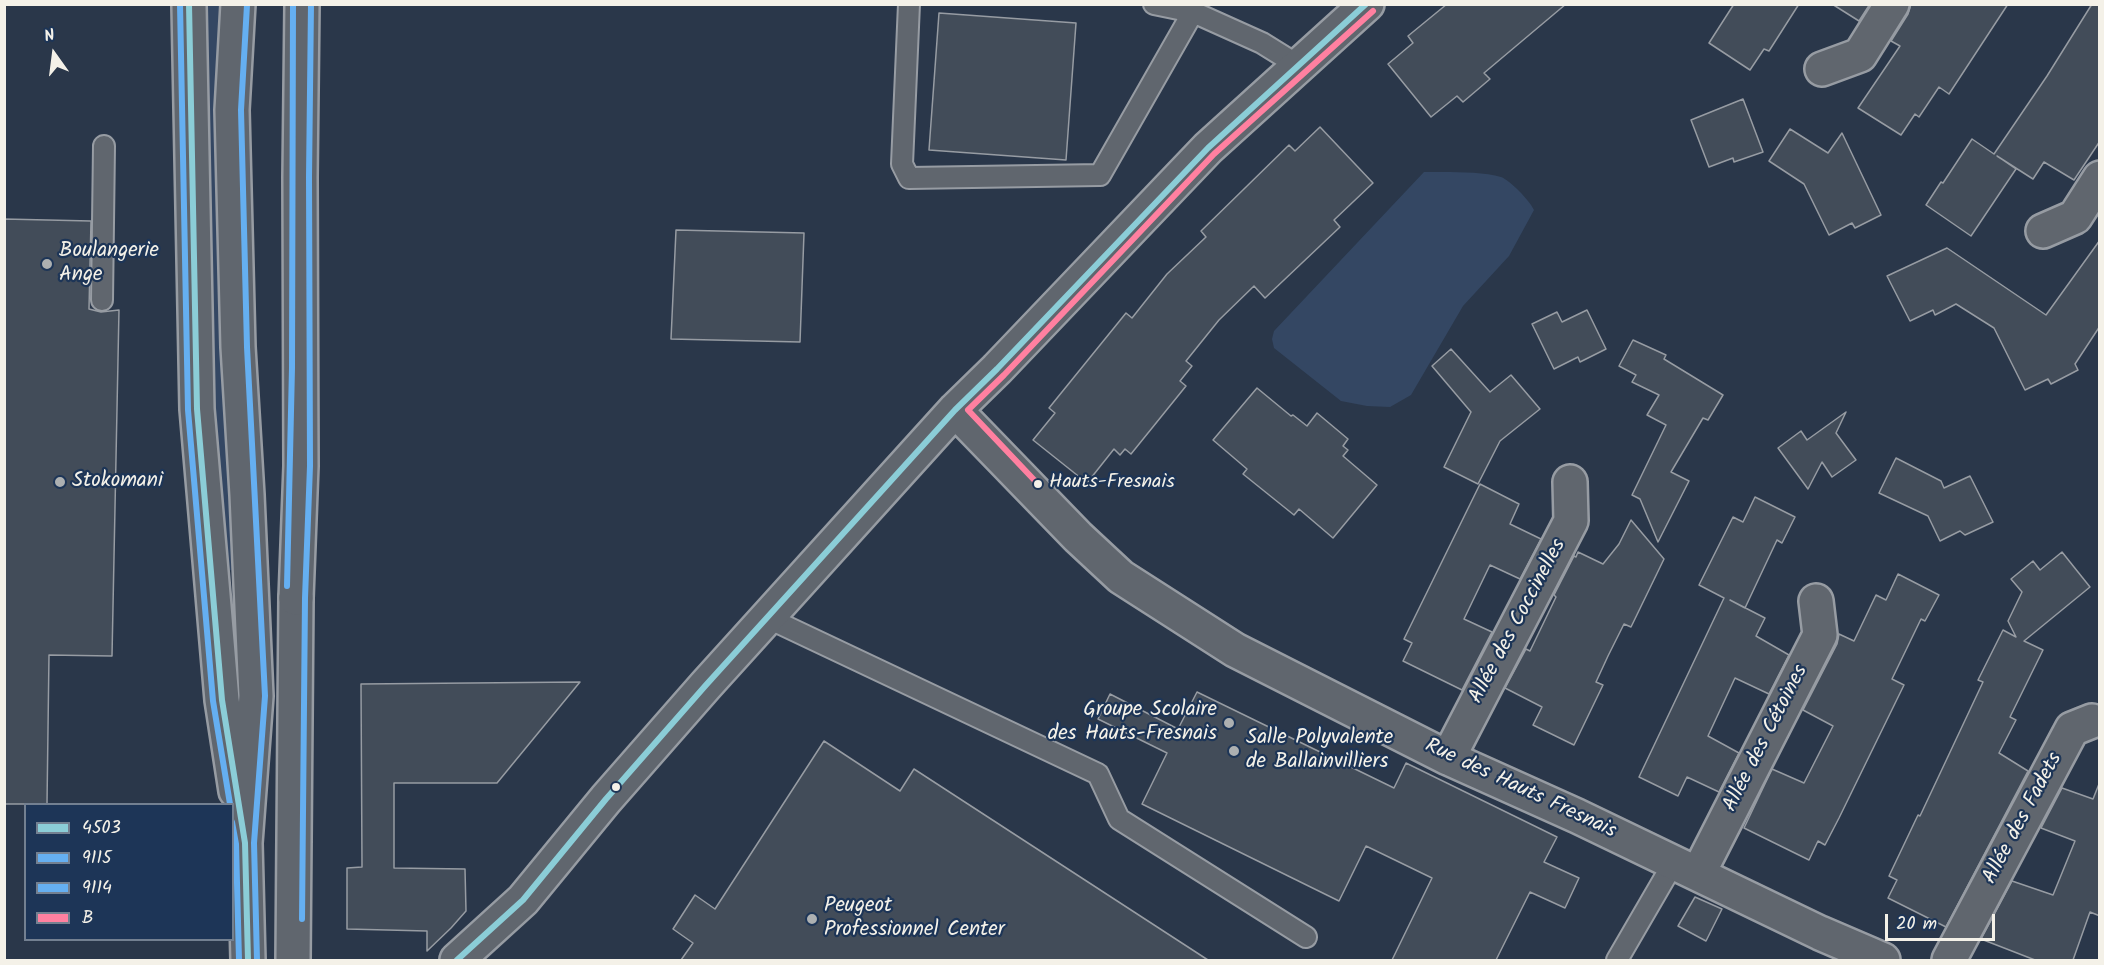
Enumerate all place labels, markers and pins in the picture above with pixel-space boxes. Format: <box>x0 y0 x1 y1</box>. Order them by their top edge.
place label: Boulangerie Ange <box>59 239 159 289</box>
marker: Boulangerie Ange <box>40 257 54 271</box>
place label: Stokomani <box>72 469 163 495</box>
place label: Hauts-Fresnais <box>1049 472 1175 496</box>
marker: Stokomani <box>53 475 67 489</box>
marker: Hauts-Fresnais <box>1032 478 1044 490</box>
place label: Groupe Scolaire des Hauts-Fresnais <box>1048 698 1217 748</box>
marker: Groupe Scolaire des Hauts-Fresnais <box>1222 716 1236 730</box>
place label: Salle Polyvalente de Ballainvilliers <box>1246 726 1393 776</box>
marker: Salle Polyvalente de Ballainvilliers <box>1227 744 1241 758</box>
unlabelled marker <box>610 781 622 793</box>
place label: Peugeot Professionnel Center <box>824 894 1005 944</box>
marker: Peugeot Professionnel Center <box>805 912 819 926</box>

